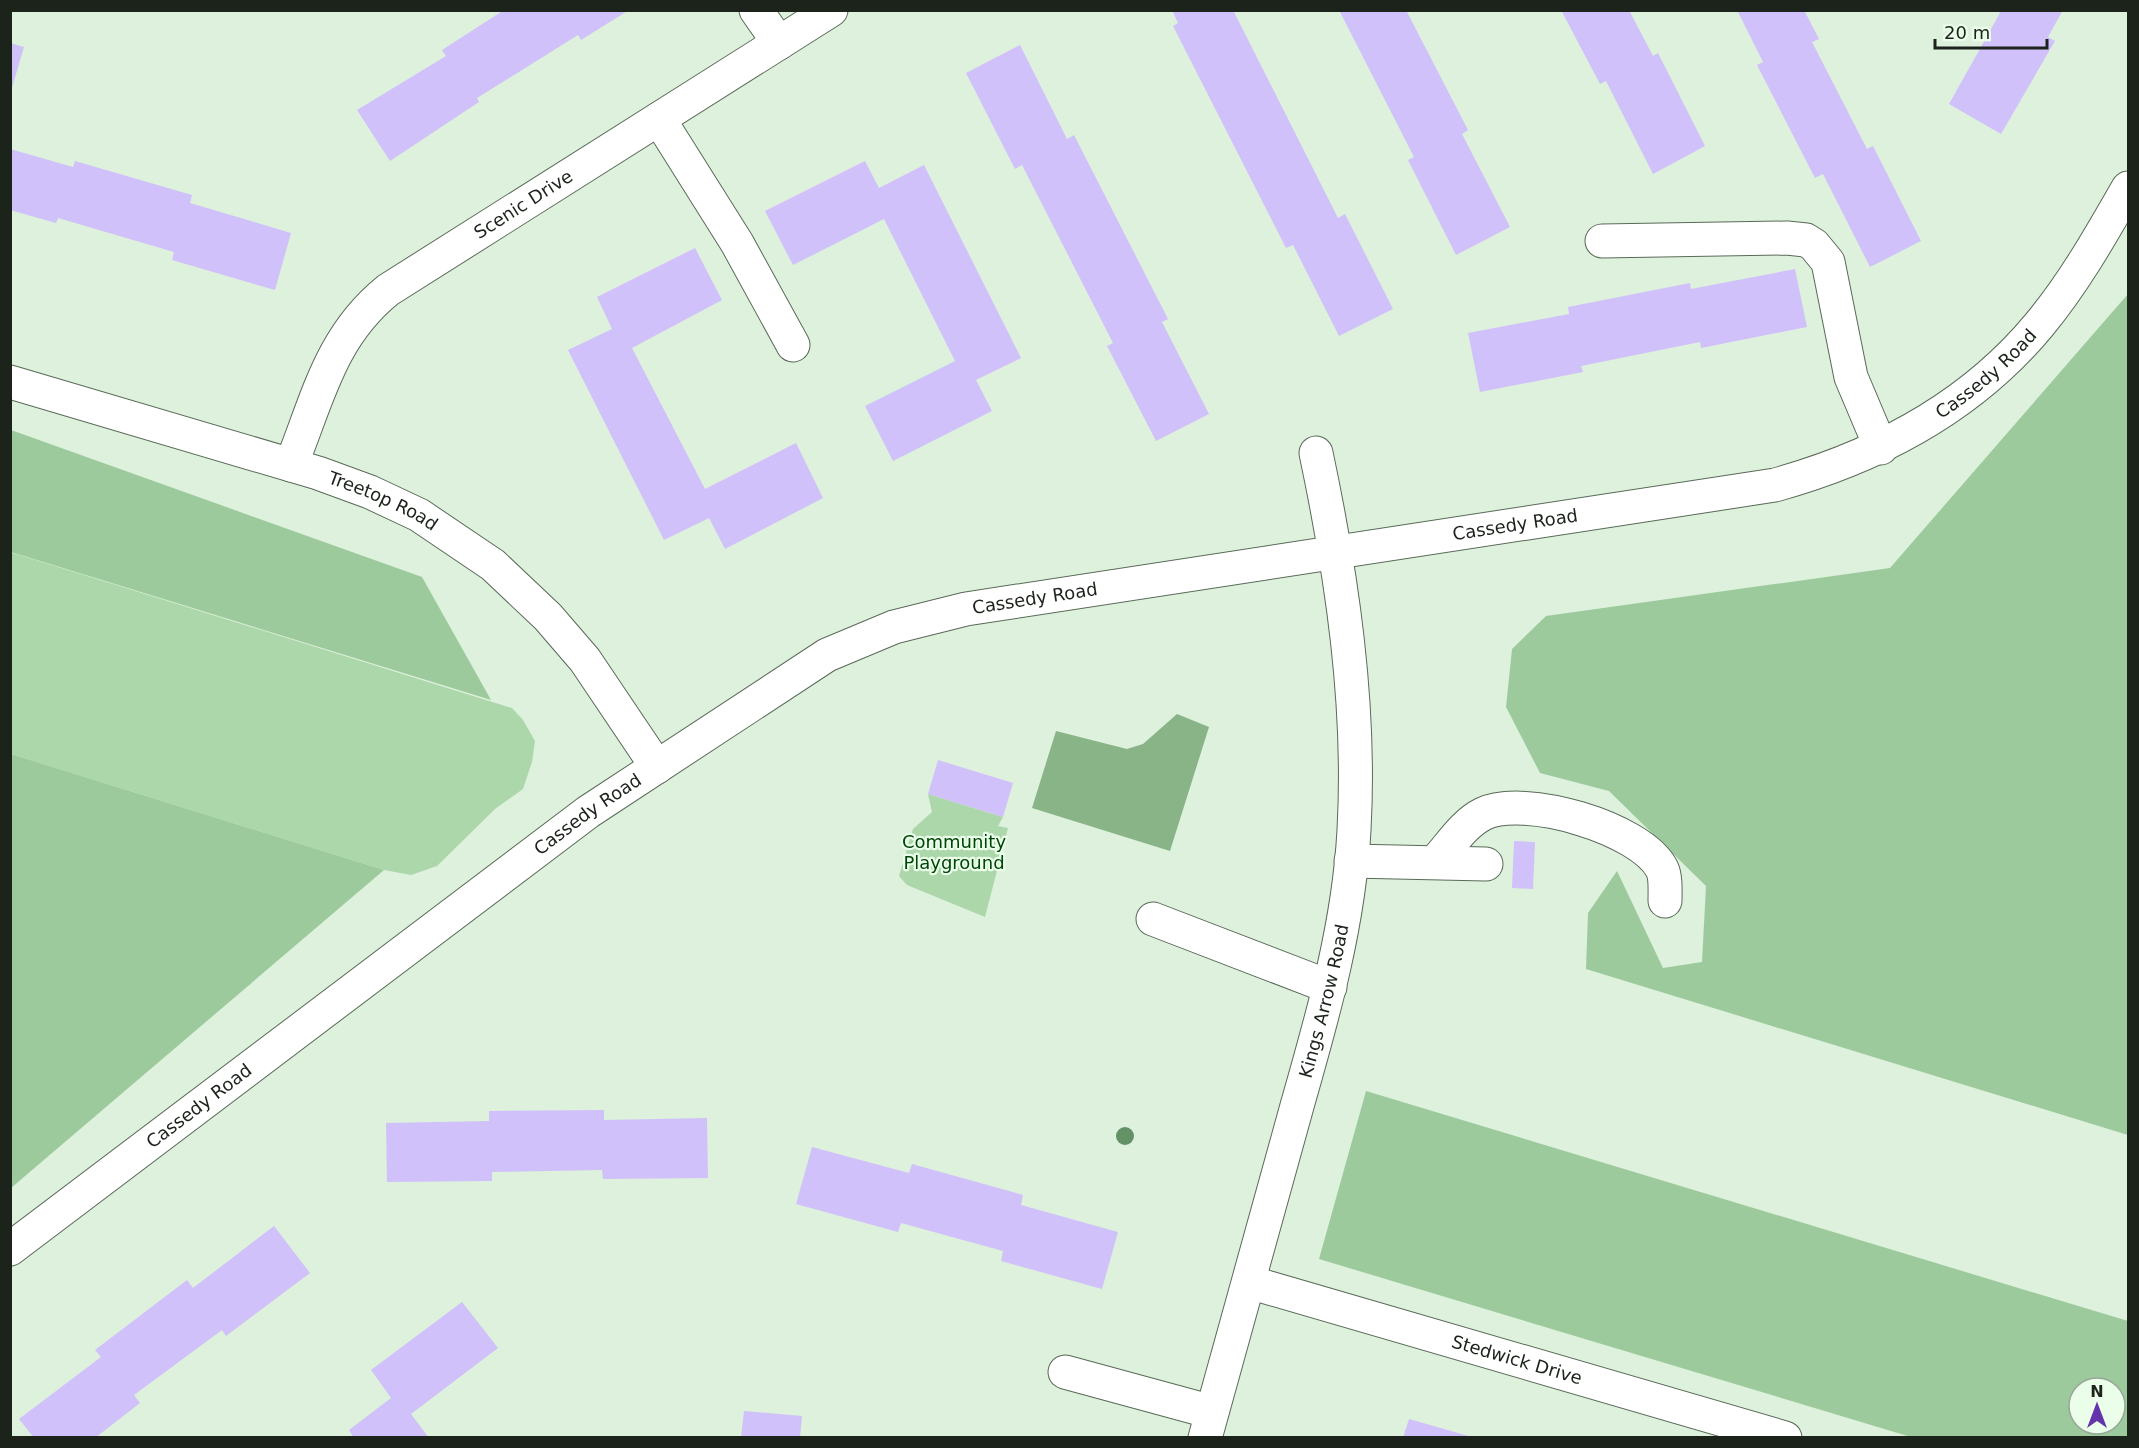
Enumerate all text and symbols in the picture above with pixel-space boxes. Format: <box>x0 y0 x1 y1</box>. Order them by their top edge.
scale bar <box>1935 12 2048 50</box>
text: 20 m <box>1944 22 1990 43</box>
street label: Scenic Drive <box>470 165 576 243</box>
street label: Cassedy Road <box>1931 325 2041 423</box>
street label: Treetop Road <box>325 466 442 535</box>
street label: Cassedy Road <box>1451 504 1579 544</box>
street label: Cassedy Road <box>971 578 1099 618</box>
street label: Cassedy Road <box>530 769 645 859</box>
park label: Community Playground <box>902 831 1006 873</box>
street label: Kings Arrow Road <box>1295 922 1352 1080</box>
street label: Cassedy Road <box>142 1059 256 1152</box>
street label: Stedwick Drive <box>1449 1331 1585 1388</box>
north arrow <box>2067 1376 2127 1436</box>
text: N <box>2090 1382 2104 1401</box>

